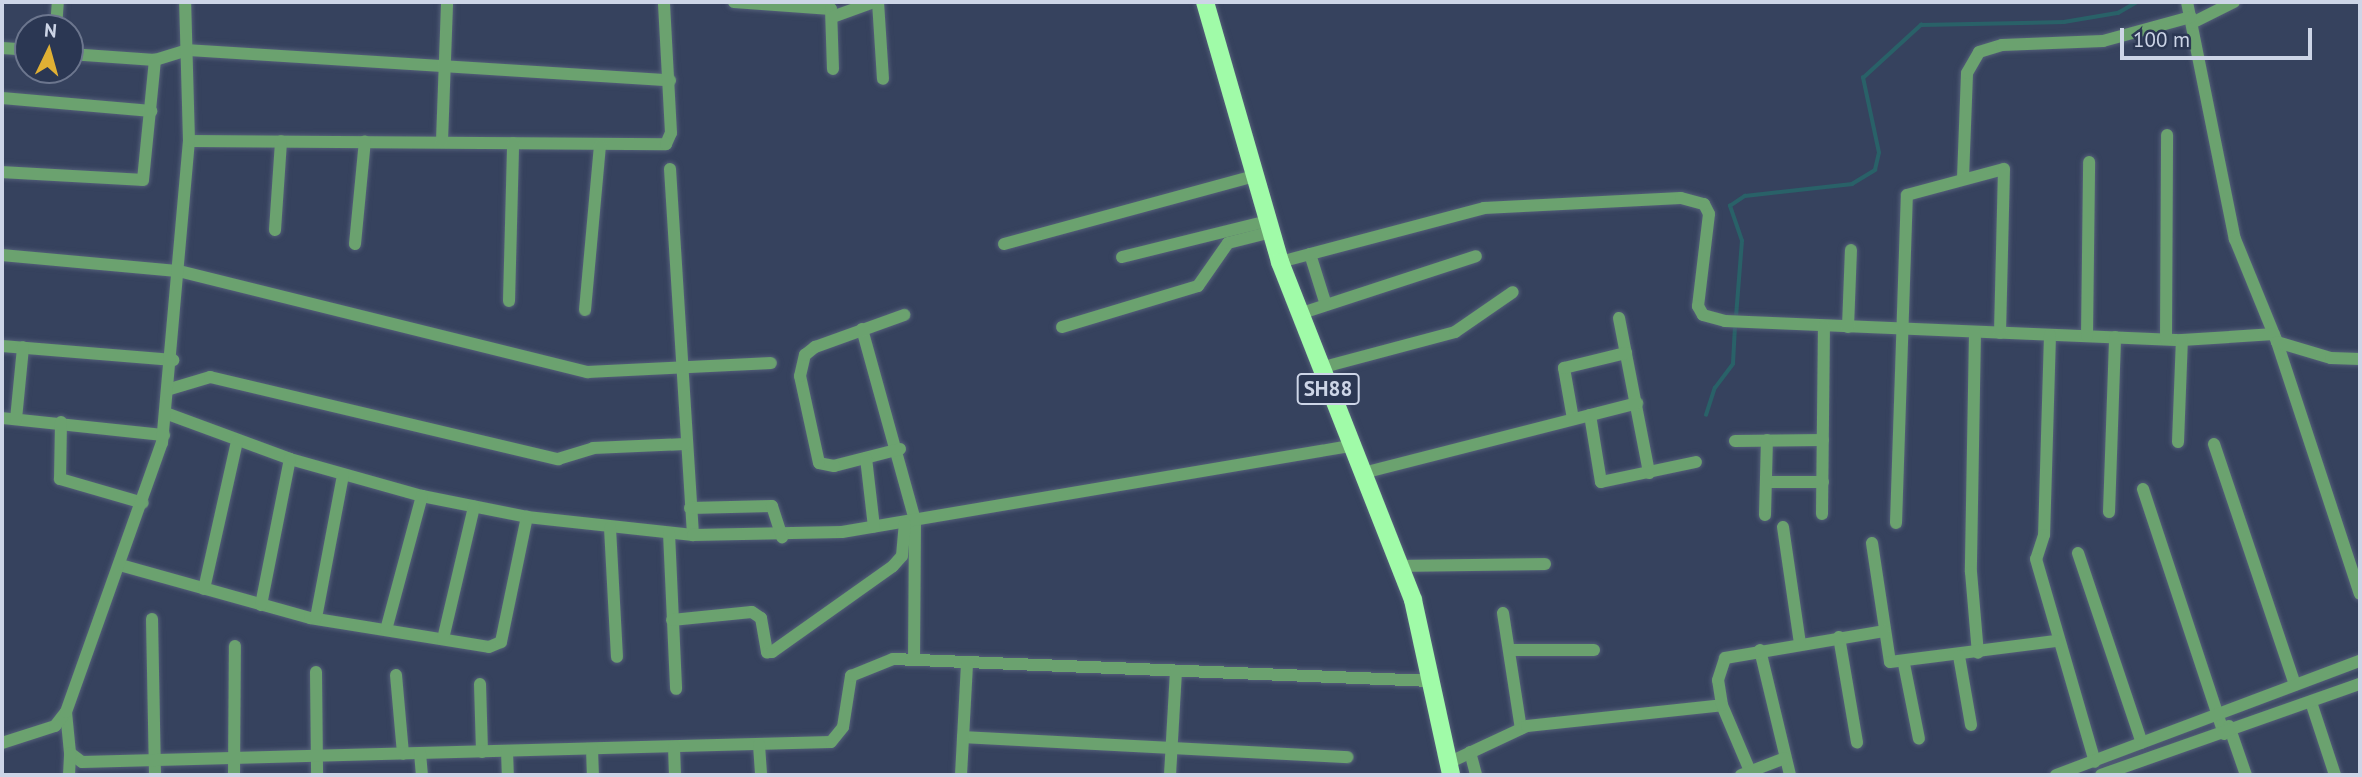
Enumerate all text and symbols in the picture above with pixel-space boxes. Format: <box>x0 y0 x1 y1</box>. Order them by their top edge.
north arrow <box>14 14 84 84</box>
scale bar <box>2124 14 2316 58</box>
text: N <box>43 18 58 43</box>
text: 100 m <box>2133 26 2190 53</box>
road number: SH88 <box>1296 372 1360 406</box>

